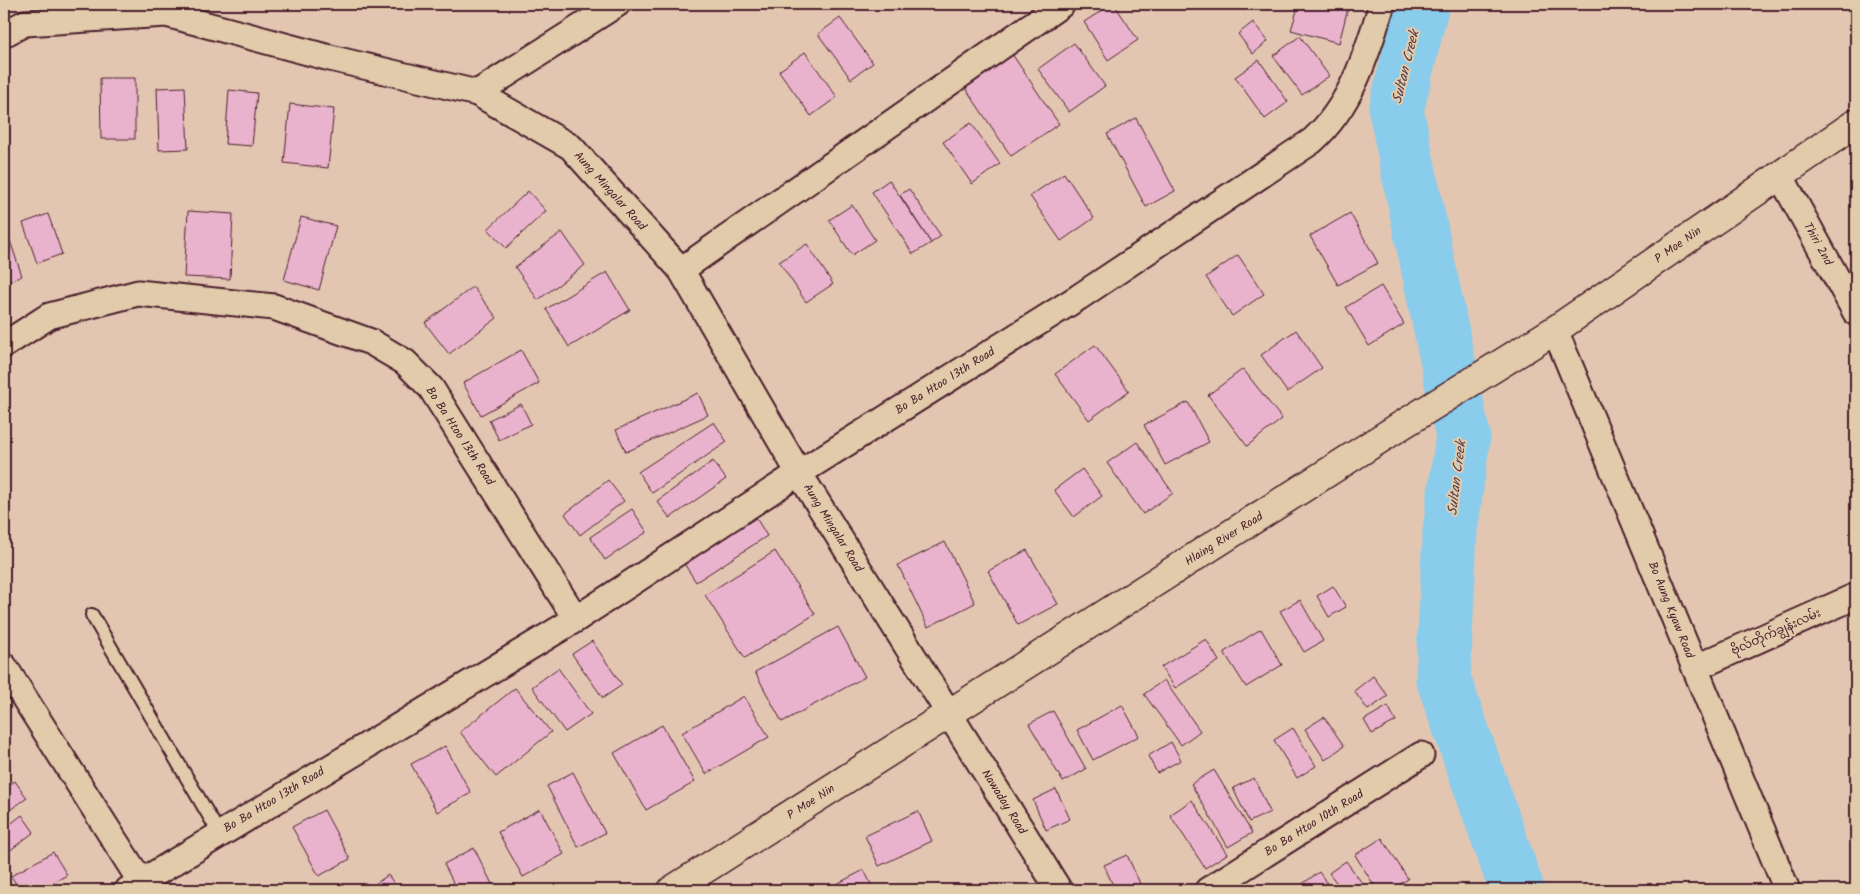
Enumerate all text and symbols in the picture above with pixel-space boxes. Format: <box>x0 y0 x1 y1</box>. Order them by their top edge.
water label: Sultan Creek <box>1386 26 1426 106</box>
street label: Aung Mingalar Road <box>569 147 652 236</box>
street label: Thiri 2nd <box>1798 219 1838 270</box>
street label: P Moe Nin <box>1651 222 1705 268</box>
street label: Bo Ba Htoo 13th Road <box>891 342 1000 420</box>
street label: Bo Ba Htoo 13th Road <box>421 383 500 490</box>
water label: Sultan Creek <box>1442 437 1473 516</box>
street label: Aung Mingalar Road <box>798 480 868 577</box>
street label: Hlaing River Road <box>1181 507 1268 571</box>
street label: Bo Aung Kyaw Road <box>1643 559 1700 662</box>
street label: ဗိုလ်တိုက်ချွန်းလမ်း <box>1728 604 1824 661</box>
street label: Bo Ba Htoo 13th Road <box>220 762 329 838</box>
street label: Nawaday Road <box>976 766 1032 839</box>
street label: P Moe Nin <box>783 779 839 825</box>
street label: Bo Ba Htoo 10th Road <box>1261 784 1368 861</box>

